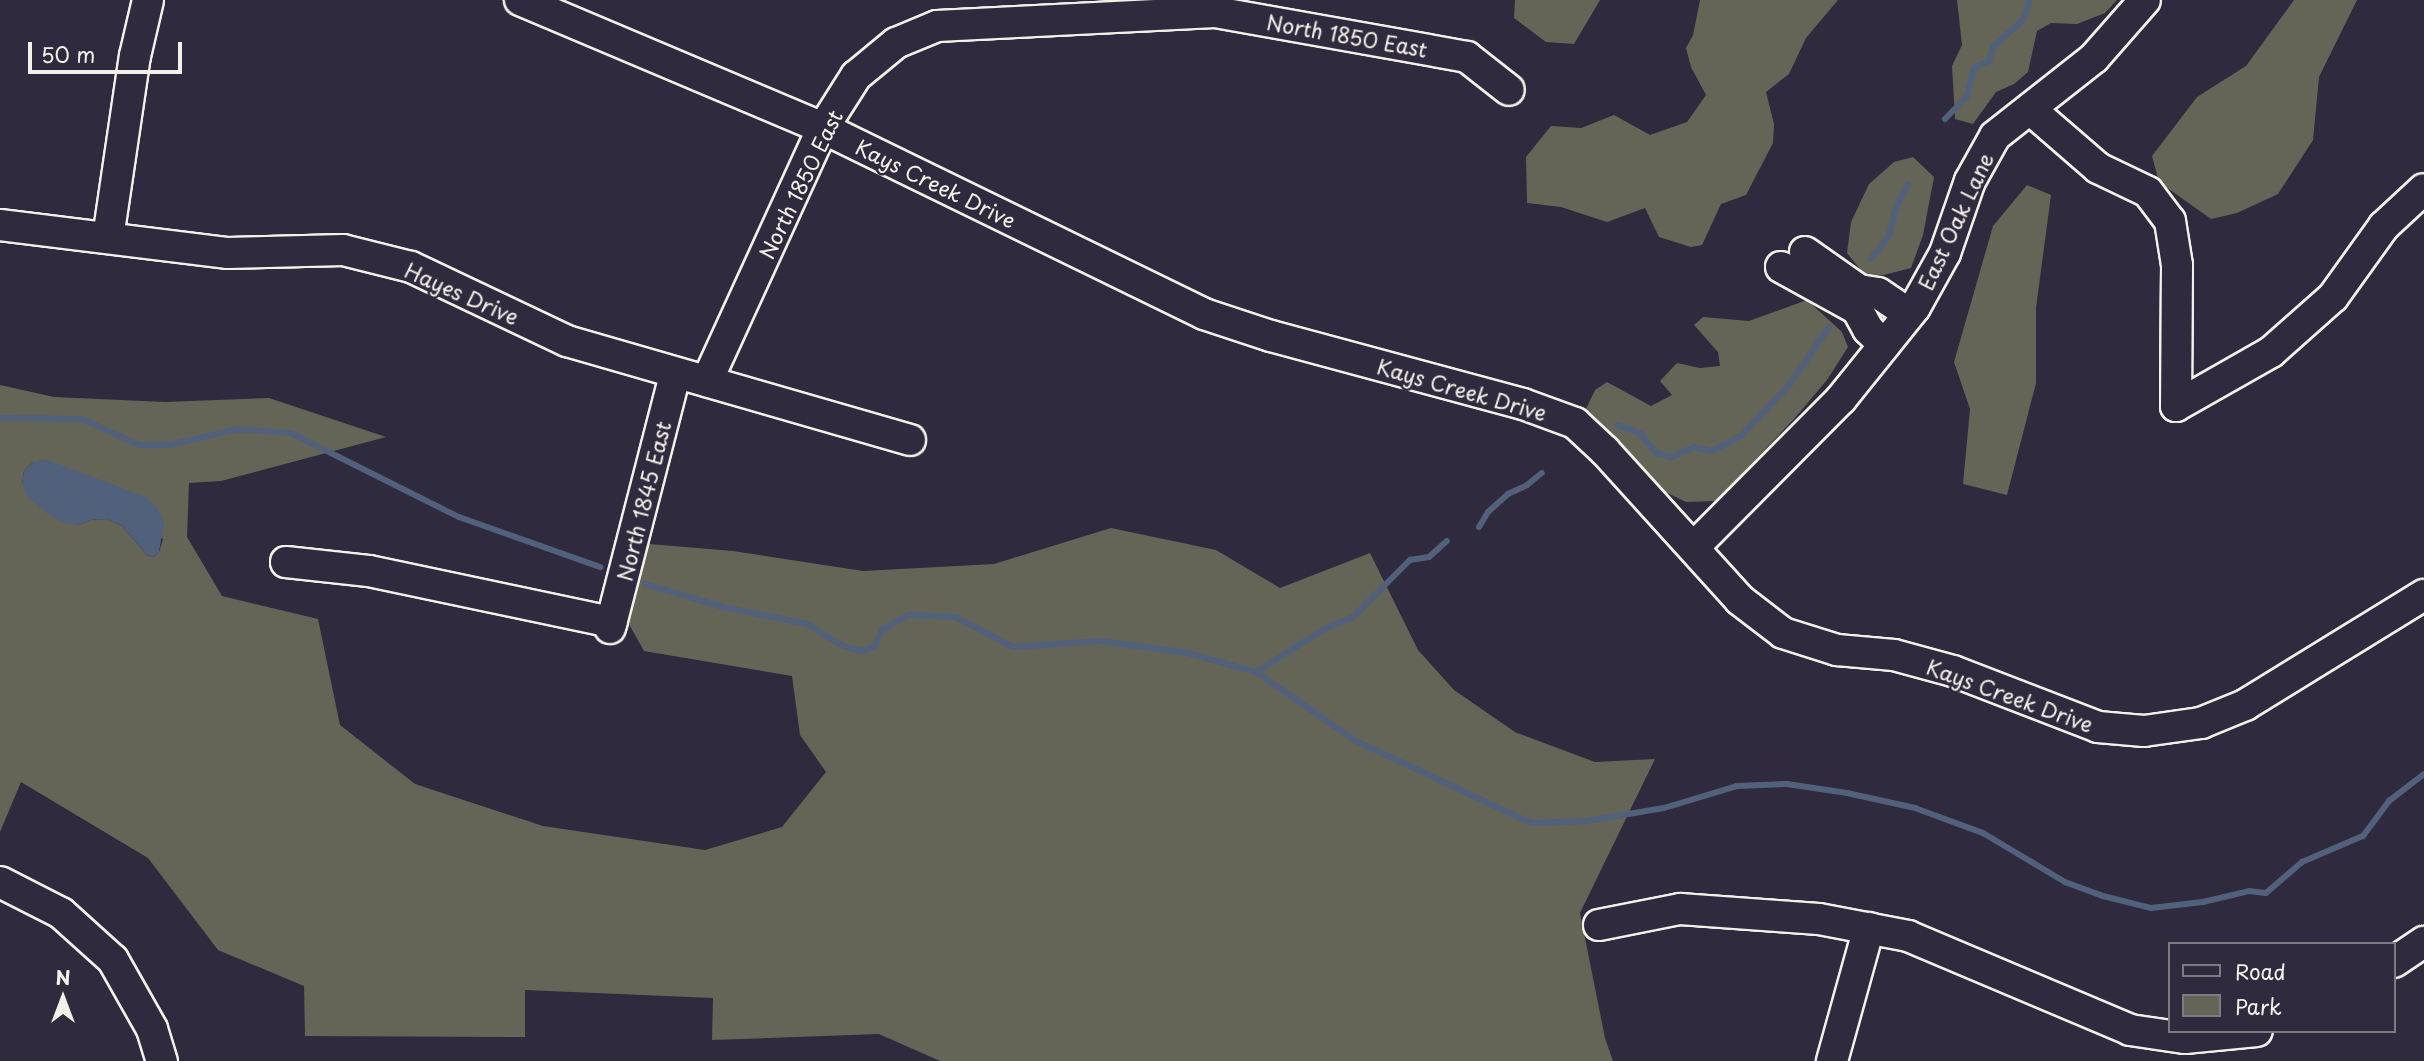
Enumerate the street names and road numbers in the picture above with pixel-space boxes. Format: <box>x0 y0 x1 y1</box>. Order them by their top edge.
street label: North 1850 East <box>1264 8 1430 62</box>
street label: North 1850 East <box>753 104 847 264</box>
street label: Kays Creek Drive <box>851 133 1021 233</box>
street label: East Oak Lane <box>1912 148 1998 294</box>
street label: Hayes Drive <box>401 257 523 329</box>
street label: Kays Creek Drive <box>1373 352 1551 426</box>
street label: North 1845 East <box>611 418 675 584</box>
street label: Kays Creek Drive <box>1922 653 2098 737</box>

